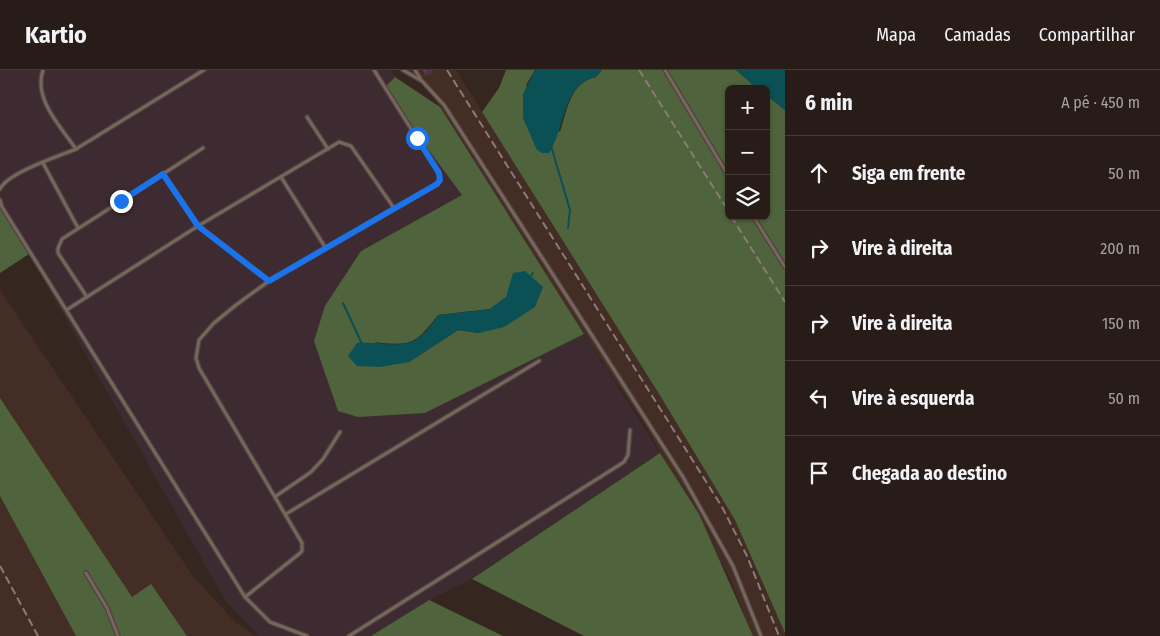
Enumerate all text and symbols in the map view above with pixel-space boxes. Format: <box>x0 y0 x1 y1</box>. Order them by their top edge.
text: Kartio <box>25 21 87 49</box>
text: Mapa <box>876 24 916 46</box>
text: Camadas <box>944 24 1011 46</box>
text: Compartilhar <box>1039 24 1135 46</box>
map controls <box>725 85 770 220</box>
button: + <box>725 85 770 130</box>
text: 6 min <box>805 90 853 116</box>
text: A pé · 450 m <box>1061 93 1140 112</box>
route start <box>406 127 429 150</box>
button: − <box>725 130 770 175</box>
icon: ahead <box>805 159 833 187</box>
text: Siga em frente <box>852 162 966 185</box>
text: 50 m <box>1108 164 1140 183</box>
button: layers <box>725 175 770 220</box>
route end <box>110 190 133 213</box>
icon: right <box>805 234 833 262</box>
text: Vire à direita <box>852 237 953 260</box>
text: 200 m <box>1100 239 1140 258</box>
icon: right <box>805 309 833 337</box>
text: Vire à direita <box>852 312 953 335</box>
text: 150 m <box>1102 314 1140 333</box>
icon: left <box>805 384 833 412</box>
text: Vire à esquerda <box>852 387 974 410</box>
text: 50 m <box>1108 389 1140 408</box>
icon: arrive <box>805 459 833 487</box>
text: Chegada ao destino <box>852 462 1007 485</box>

